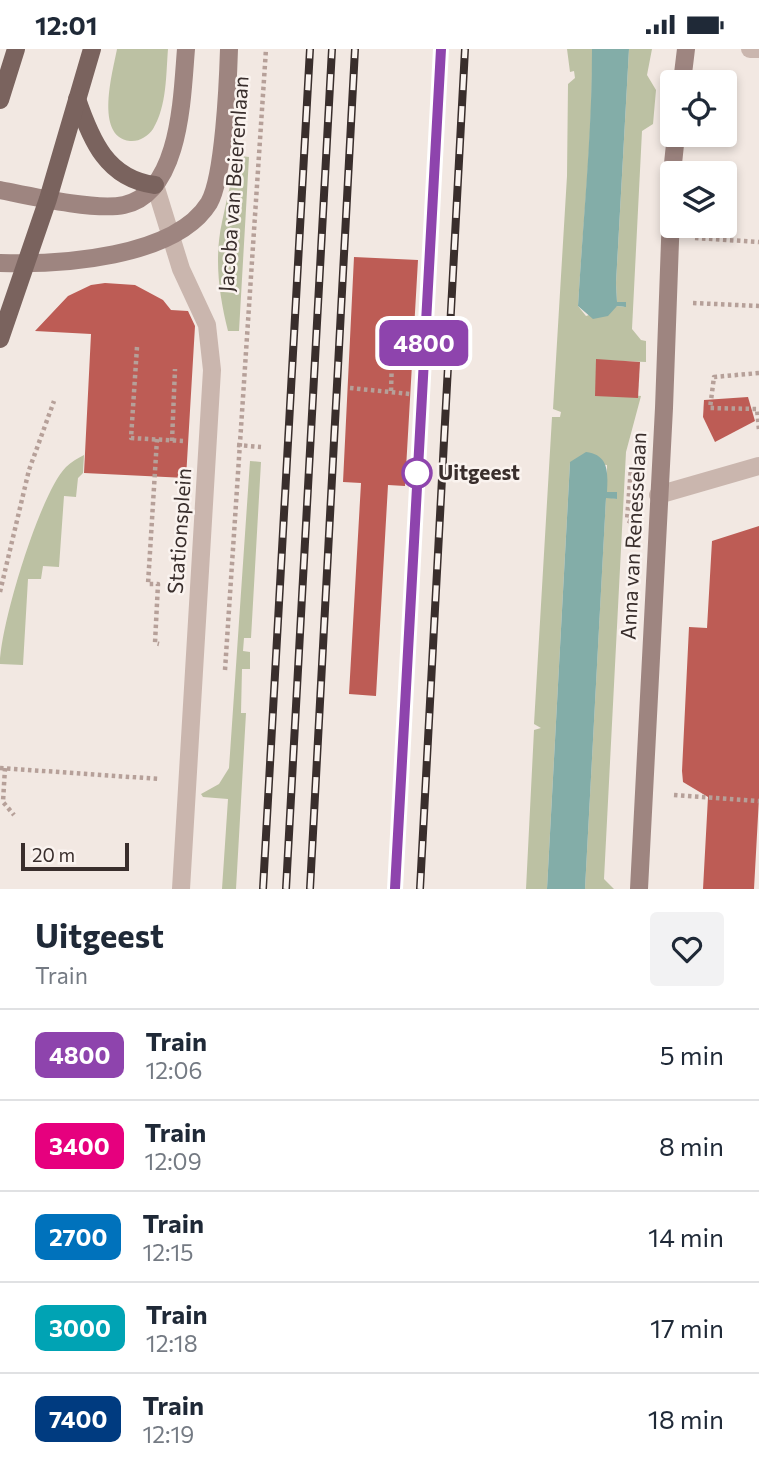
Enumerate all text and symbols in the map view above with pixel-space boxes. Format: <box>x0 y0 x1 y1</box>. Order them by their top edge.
text: 12:01 <box>35 9 97 40</box>
map controls <box>660 70 737 238</box>
button: locate <box>660 70 737 147</box>
street label: Jacoba van Beierenlaan <box>212 75 253 293</box>
button: layers <box>660 161 737 238</box>
line badge: 4800 <box>375 320 473 366</box>
text: 4800 <box>393 328 455 357</box>
street label: Anna van Renesselaan <box>615 431 650 641</box>
marker: Uitgeest <box>402 458 432 488</box>
place label: Uitgeest <box>438 459 520 484</box>
street label: Stationsplein <box>162 467 195 595</box>
scale bar <box>21 840 130 872</box>
text: 20 m <box>32 843 75 866</box>
button: heart <box>650 912 724 986</box>
text: Uitgeest <box>35 914 164 955</box>
text: Train <box>35 961 88 989</box>
text: Train <box>145 1025 207 1056</box>
text: 5 min <box>660 1039 724 1070</box>
text: 4800 <box>49 1040 110 1069</box>
text: 12:06 <box>145 1056 202 1084</box>
text: Train <box>145 1116 206 1147</box>
text: 8 min <box>659 1130 724 1161</box>
text: 3400 <box>49 1131 110 1160</box>
text: 12:09 <box>145 1147 202 1175</box>
text: Train <box>142 1207 204 1238</box>
text: 14 min <box>648 1221 724 1252</box>
text: 2700 <box>49 1222 107 1251</box>
text: 12:15 <box>142 1238 194 1266</box>
text: Train <box>146 1298 207 1329</box>
text: 17 min <box>650 1312 724 1343</box>
text: 3000 <box>49 1313 111 1342</box>
text: 12:18 <box>146 1329 198 1357</box>
text: Train <box>142 1389 204 1420</box>
text: 18 min <box>648 1403 724 1434</box>
text: 7400 <box>49 1404 107 1433</box>
text: 12:19 <box>142 1420 194 1448</box>

